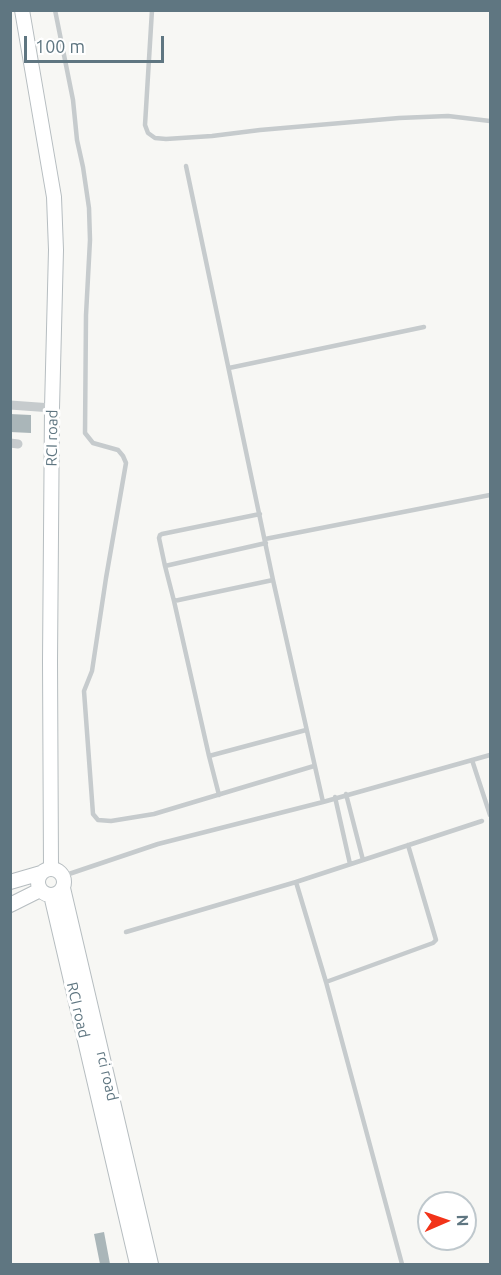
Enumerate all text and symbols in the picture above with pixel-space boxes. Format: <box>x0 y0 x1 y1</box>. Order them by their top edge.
scale bar <box>27 24 166 62</box>
text: 100 m <box>35 36 85 56</box>
street label: RCI road <box>43 410 61 466</box>
street label: RCI road <box>63 980 93 1040</box>
street label: rci road <box>93 1049 121 1103</box>
north arrow <box>417 1191 477 1251</box>
text: N <box>454 1214 472 1227</box>

